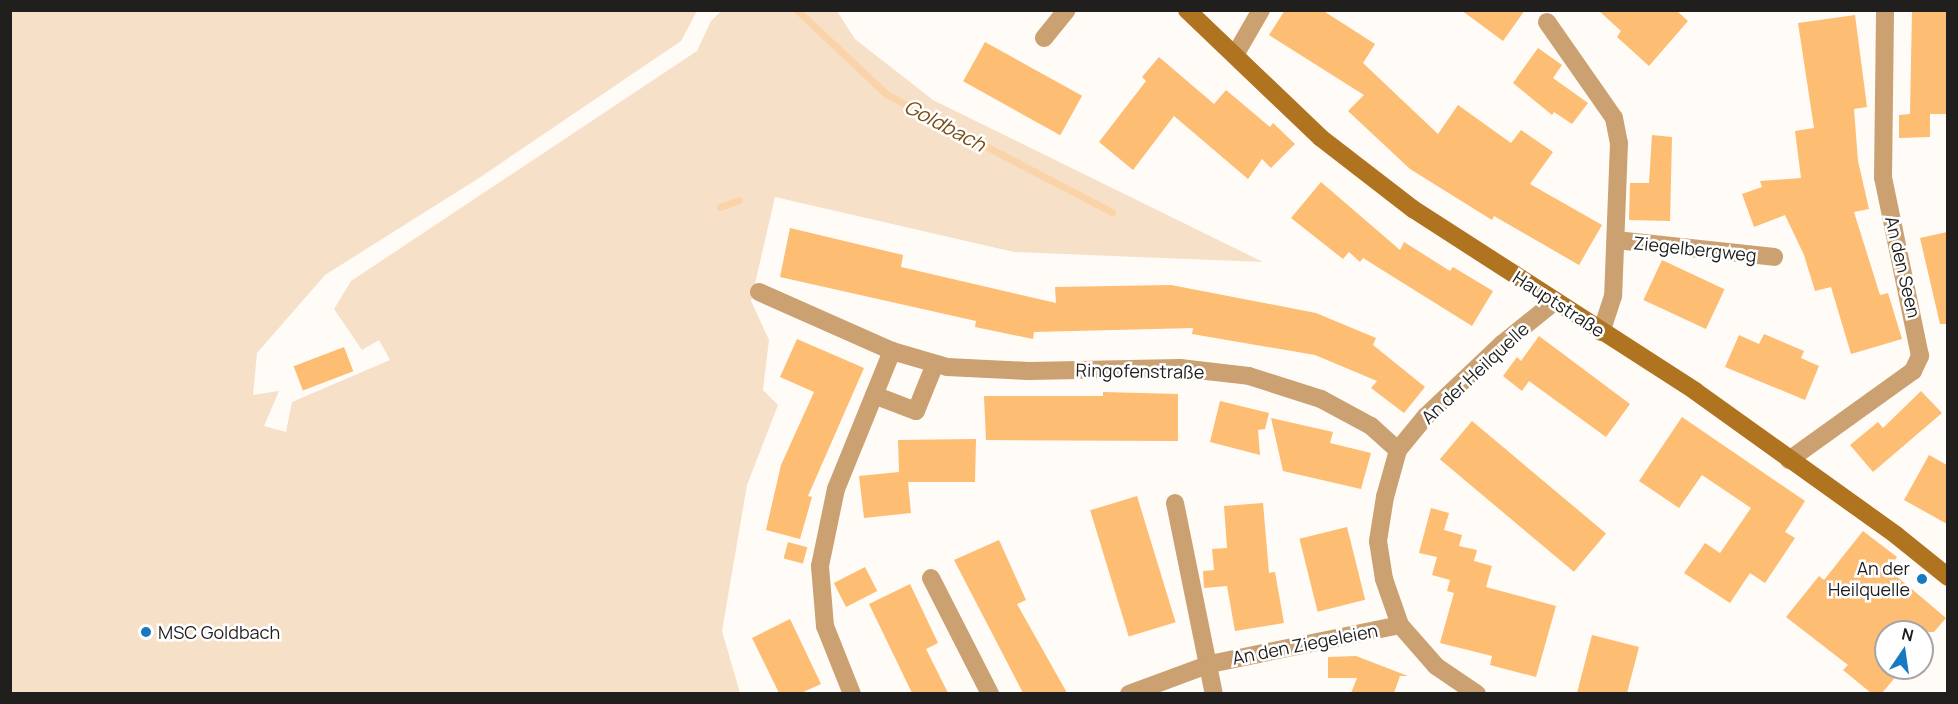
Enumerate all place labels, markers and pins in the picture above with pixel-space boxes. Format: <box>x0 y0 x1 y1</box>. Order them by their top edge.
place label: An der Heilquelle <box>1828 558 1910 600</box>
marker: An der Heilquelle <box>1915 572 1929 586</box>
place label: MSC Goldbach <box>158 621 280 643</box>
marker: MSC Goldbach <box>139 625 153 639</box>

